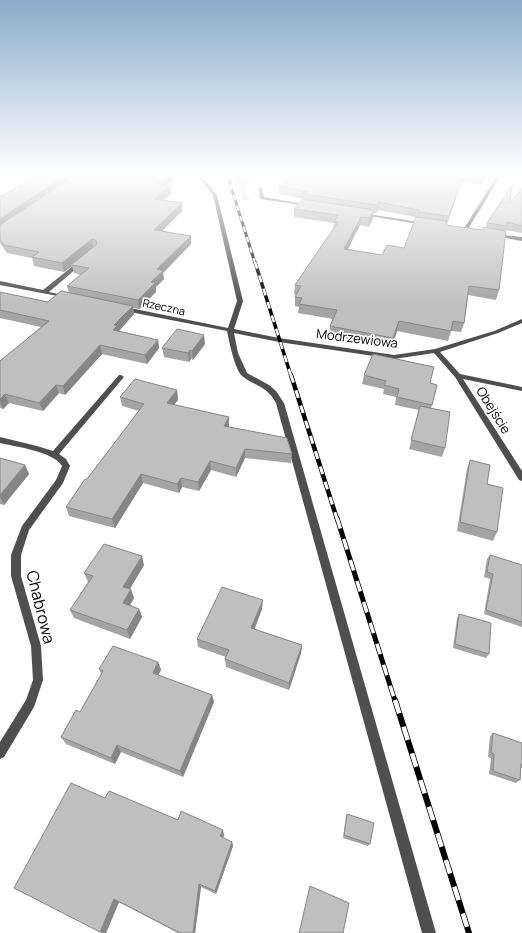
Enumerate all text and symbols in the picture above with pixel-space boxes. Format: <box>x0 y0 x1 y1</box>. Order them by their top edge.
street label: Rzeczna <box>141 295 187 318</box>
street label: Modrzewiowa <box>315 324 399 352</box>
street label: Obejście <box>472 383 516 437</box>
street label: Chabrowa <box>21 568 61 646</box>

